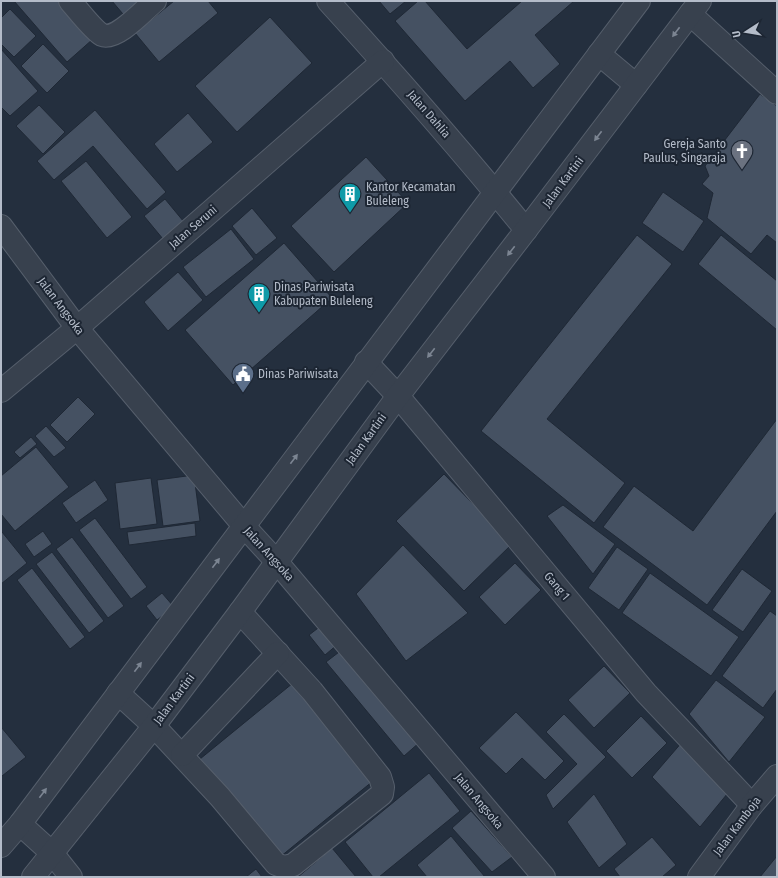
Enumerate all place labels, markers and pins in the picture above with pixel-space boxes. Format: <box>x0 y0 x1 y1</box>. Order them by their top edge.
place label: Gereja Santo Paulus, Singaraja <box>643 137 726 165</box>
church icon: Gereja Santo Paulus, Singaraja <box>729 138 755 171</box>
place label: Kantor Kecamatan Buleleng <box>366 180 456 208</box>
building icon: Kantor Kecamatan Buleleng <box>337 181 363 214</box>
place label: Dinas Pariwisata Kabupaten Buleleng <box>274 280 373 308</box>
building icon: Dinas Pariwisata Kabupaten Buleleng <box>246 281 272 314</box>
public building icon: Dinas Pariwisata <box>230 361 256 394</box>
place label: Dinas Pariwisata <box>258 367 338 381</box>

